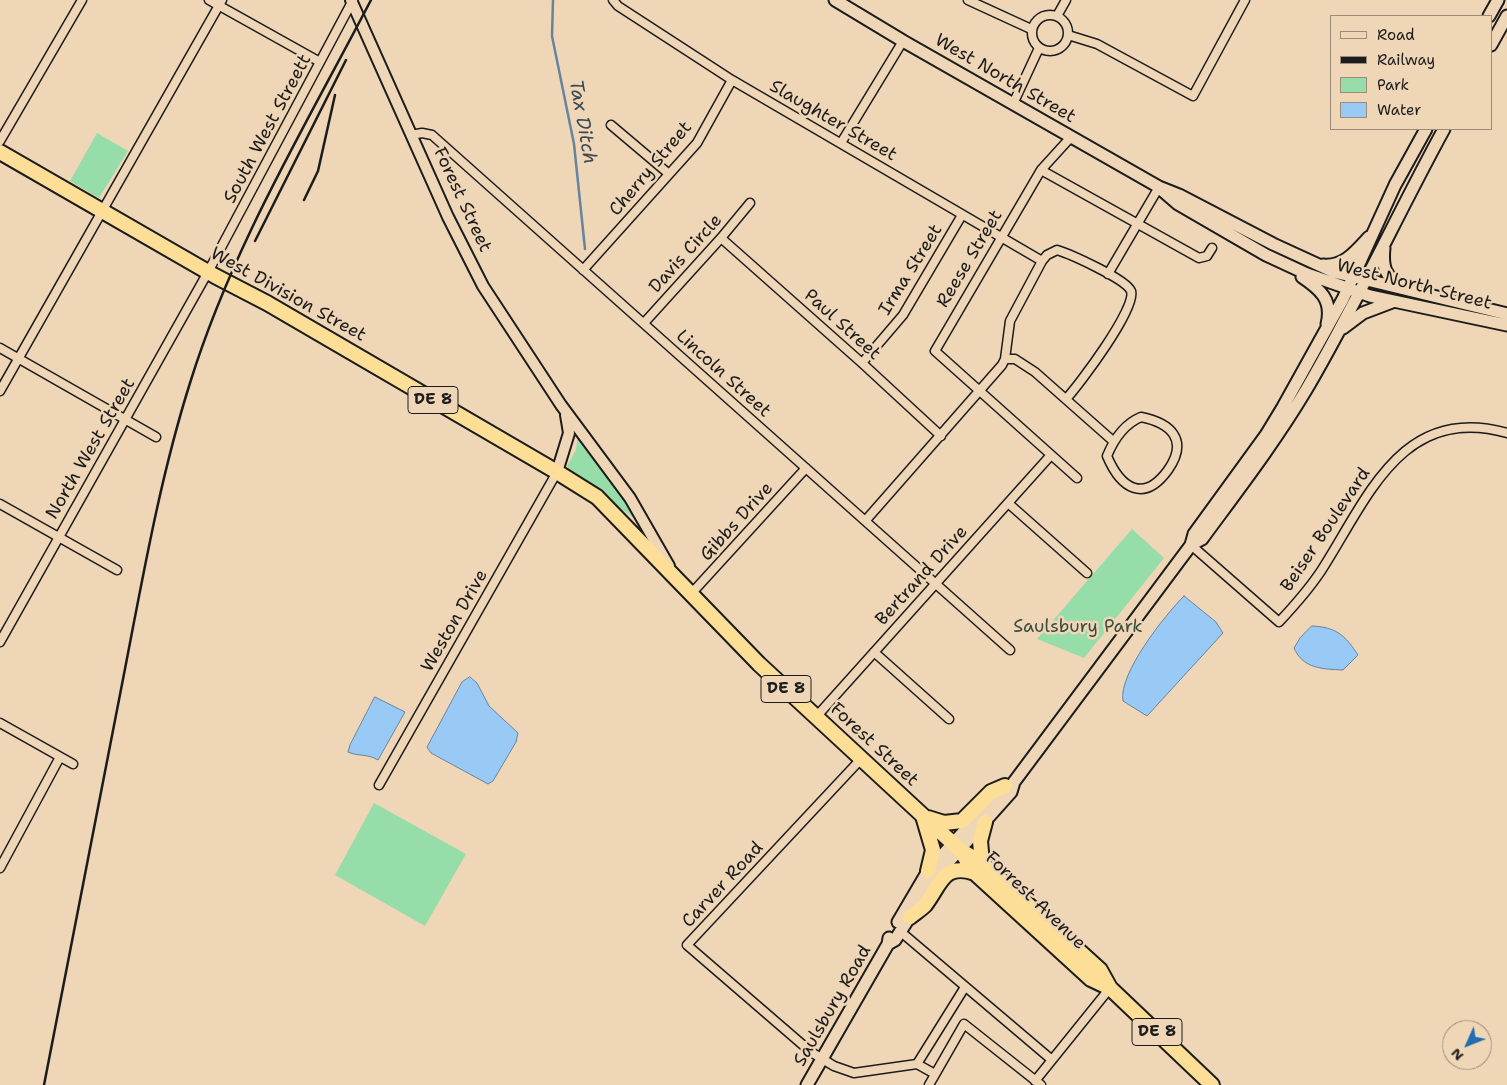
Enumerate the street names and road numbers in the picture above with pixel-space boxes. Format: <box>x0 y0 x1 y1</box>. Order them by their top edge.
street label: West North Street <box>931 30 1079 128</box>
street label: South West Streett <box>220 51 316 207</box>
street label: Slaughter Street <box>766 76 900 166</box>
street label: Cherry Street <box>605 117 697 221</box>
street label: Forest Street <box>428 144 496 256</box>
street label: Reese Street <box>932 206 1008 312</box>
street label: Davis Circle <box>645 210 727 298</box>
street label: Irma Street <box>875 221 947 319</box>
street label: West Division Street <box>206 243 370 347</box>
street label: West North Street <box>1334 255 1494 315</box>
street label: Paul Street <box>799 285 885 365</box>
street label: Lincoln Street <box>671 326 775 422</box>
street label: North West Street <box>42 375 140 523</box>
road number: DE 8 <box>408 386 458 414</box>
street label: Beiser Boulevard <box>1277 464 1375 596</box>
street label: Gibbs Drive <box>696 478 778 566</box>
street label: Bertrand Drive <box>871 522 973 630</box>
street label: Weston Drive <box>417 566 493 676</box>
road number: DE 8 <box>761 676 811 702</box>
street label: Forest Street <box>825 699 923 791</box>
street label: Carver Road <box>678 838 768 932</box>
street label: Forrest Avenue <box>980 848 1090 954</box>
street label: Saulsbury Road <box>790 942 876 1070</box>
road number: DE 8 <box>1132 1019 1182 1046</box>

